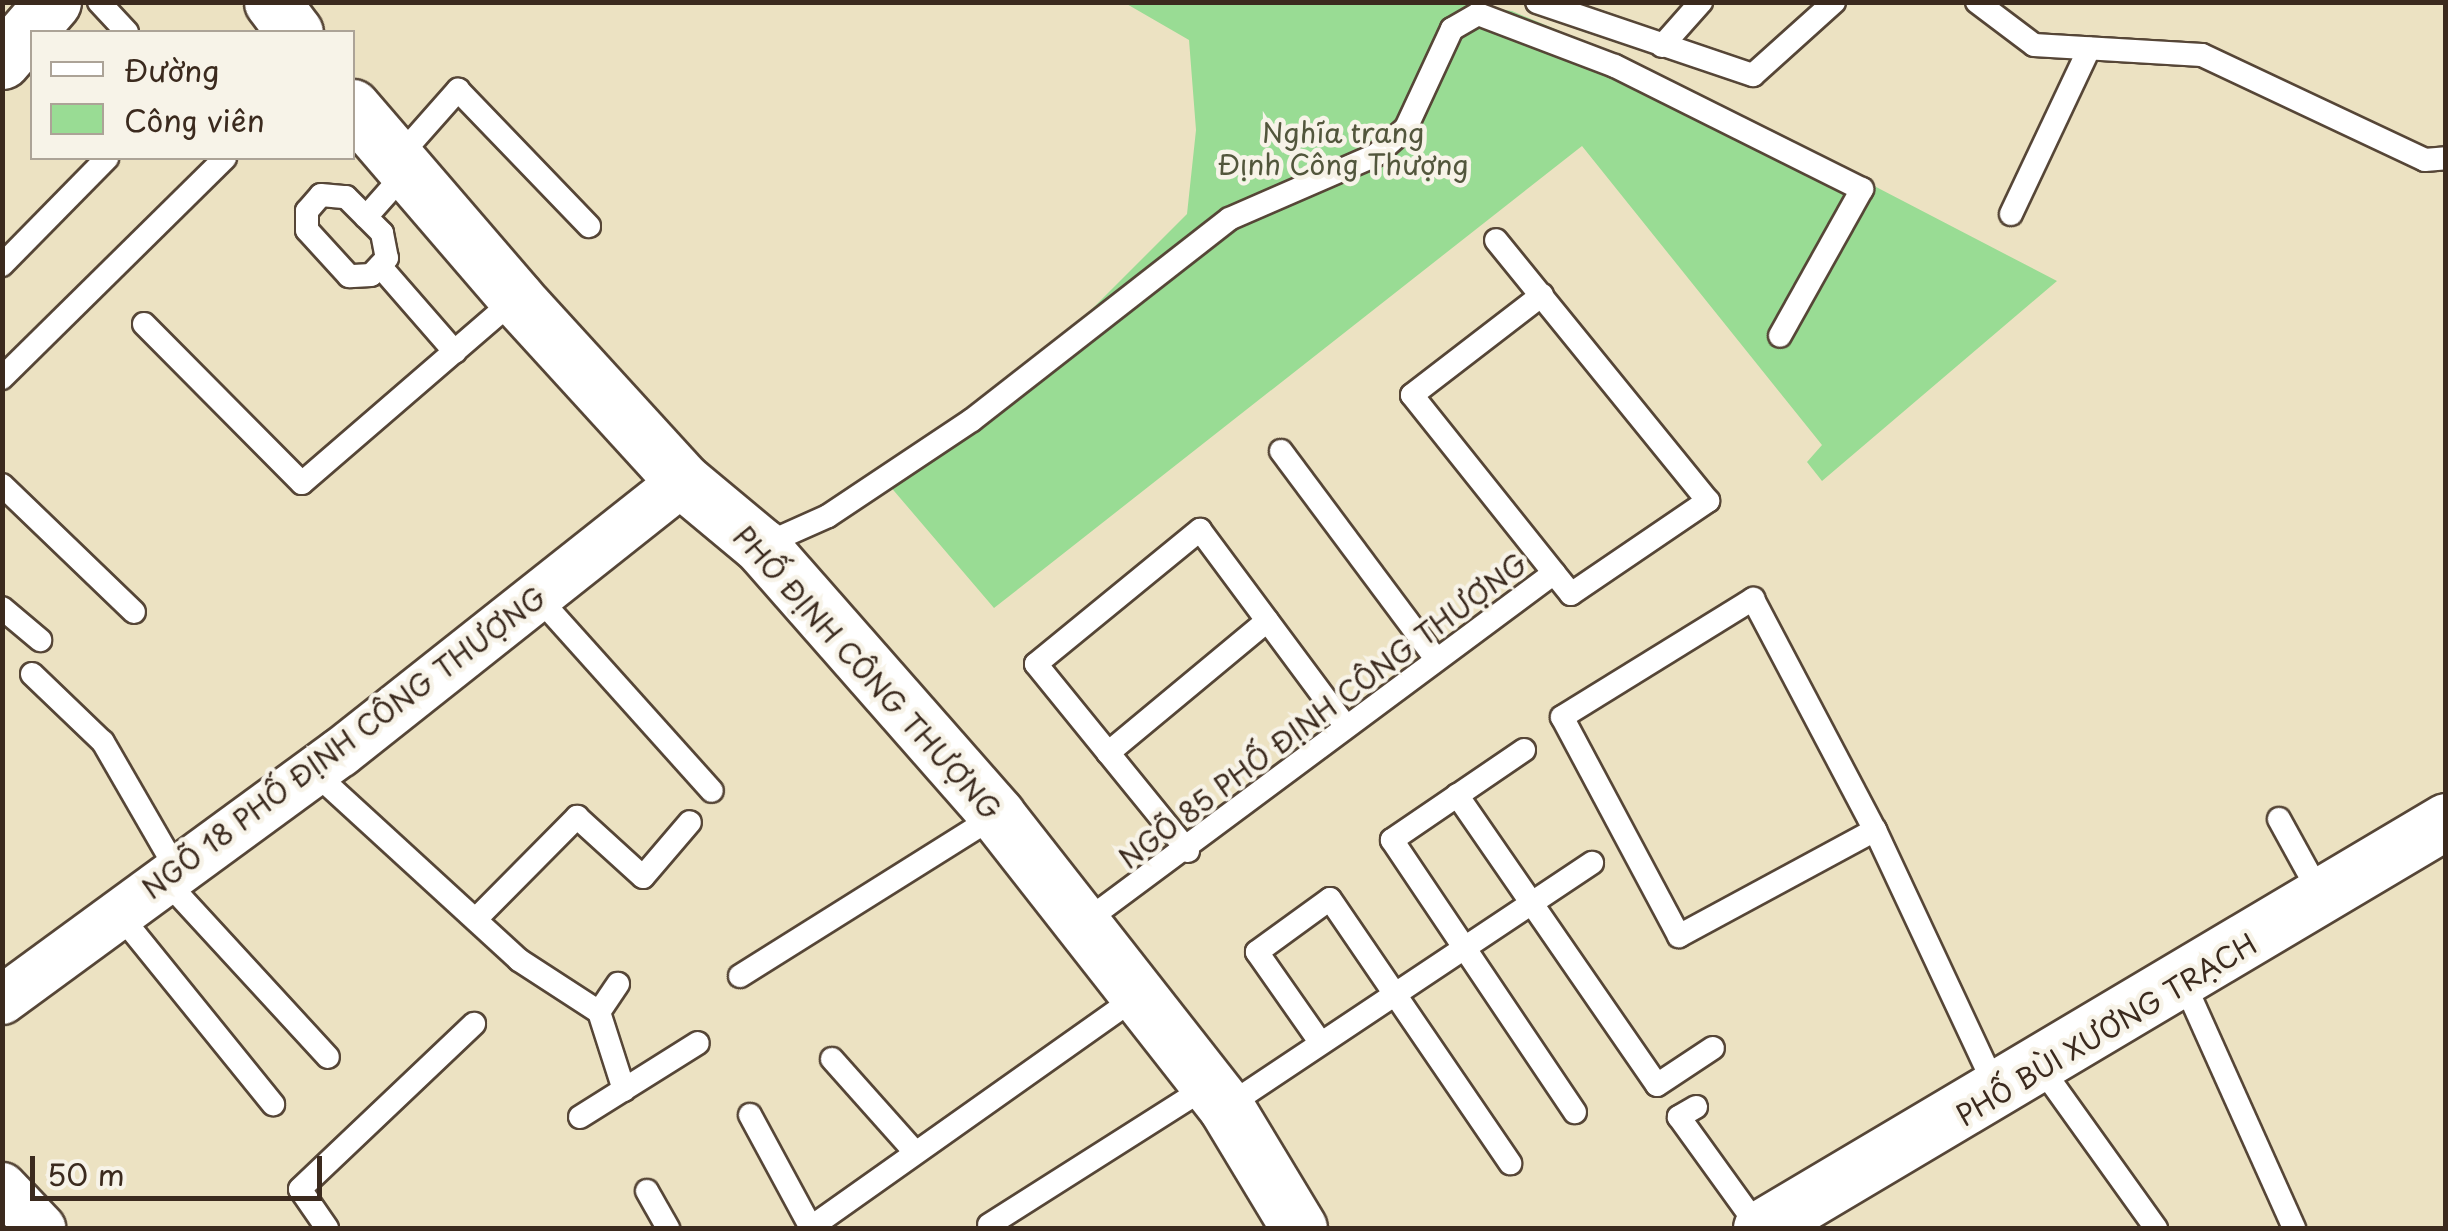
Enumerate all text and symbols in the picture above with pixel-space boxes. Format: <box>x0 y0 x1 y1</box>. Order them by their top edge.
legend <box>30 30 355 160</box>
text: Đường <box>124 47 219 92</box>
text: Công viên <box>124 97 265 142</box>
park label: Nghĩa trang Định Công Thượng <box>1217 115 1469 181</box>
street label: PHỐ ĐỊNH CÔNG THƯỢNG <box>726 518 1010 828</box>
street label: NGÕ 85 PHỐ ĐỊNH CÔNG THƯỢNG <box>1110 543 1536 877</box>
street label: NGÕ 18 PHỐ ĐỊNH CÔNG THƯỢNG <box>132 577 556 907</box>
street label: PHỐ BÙI XƯƠNG TRẠCH <box>1948 925 2264 1133</box>
scale bar <box>35 1136 328 1198</box>
text: 50 m <box>47 1151 125 1196</box>

